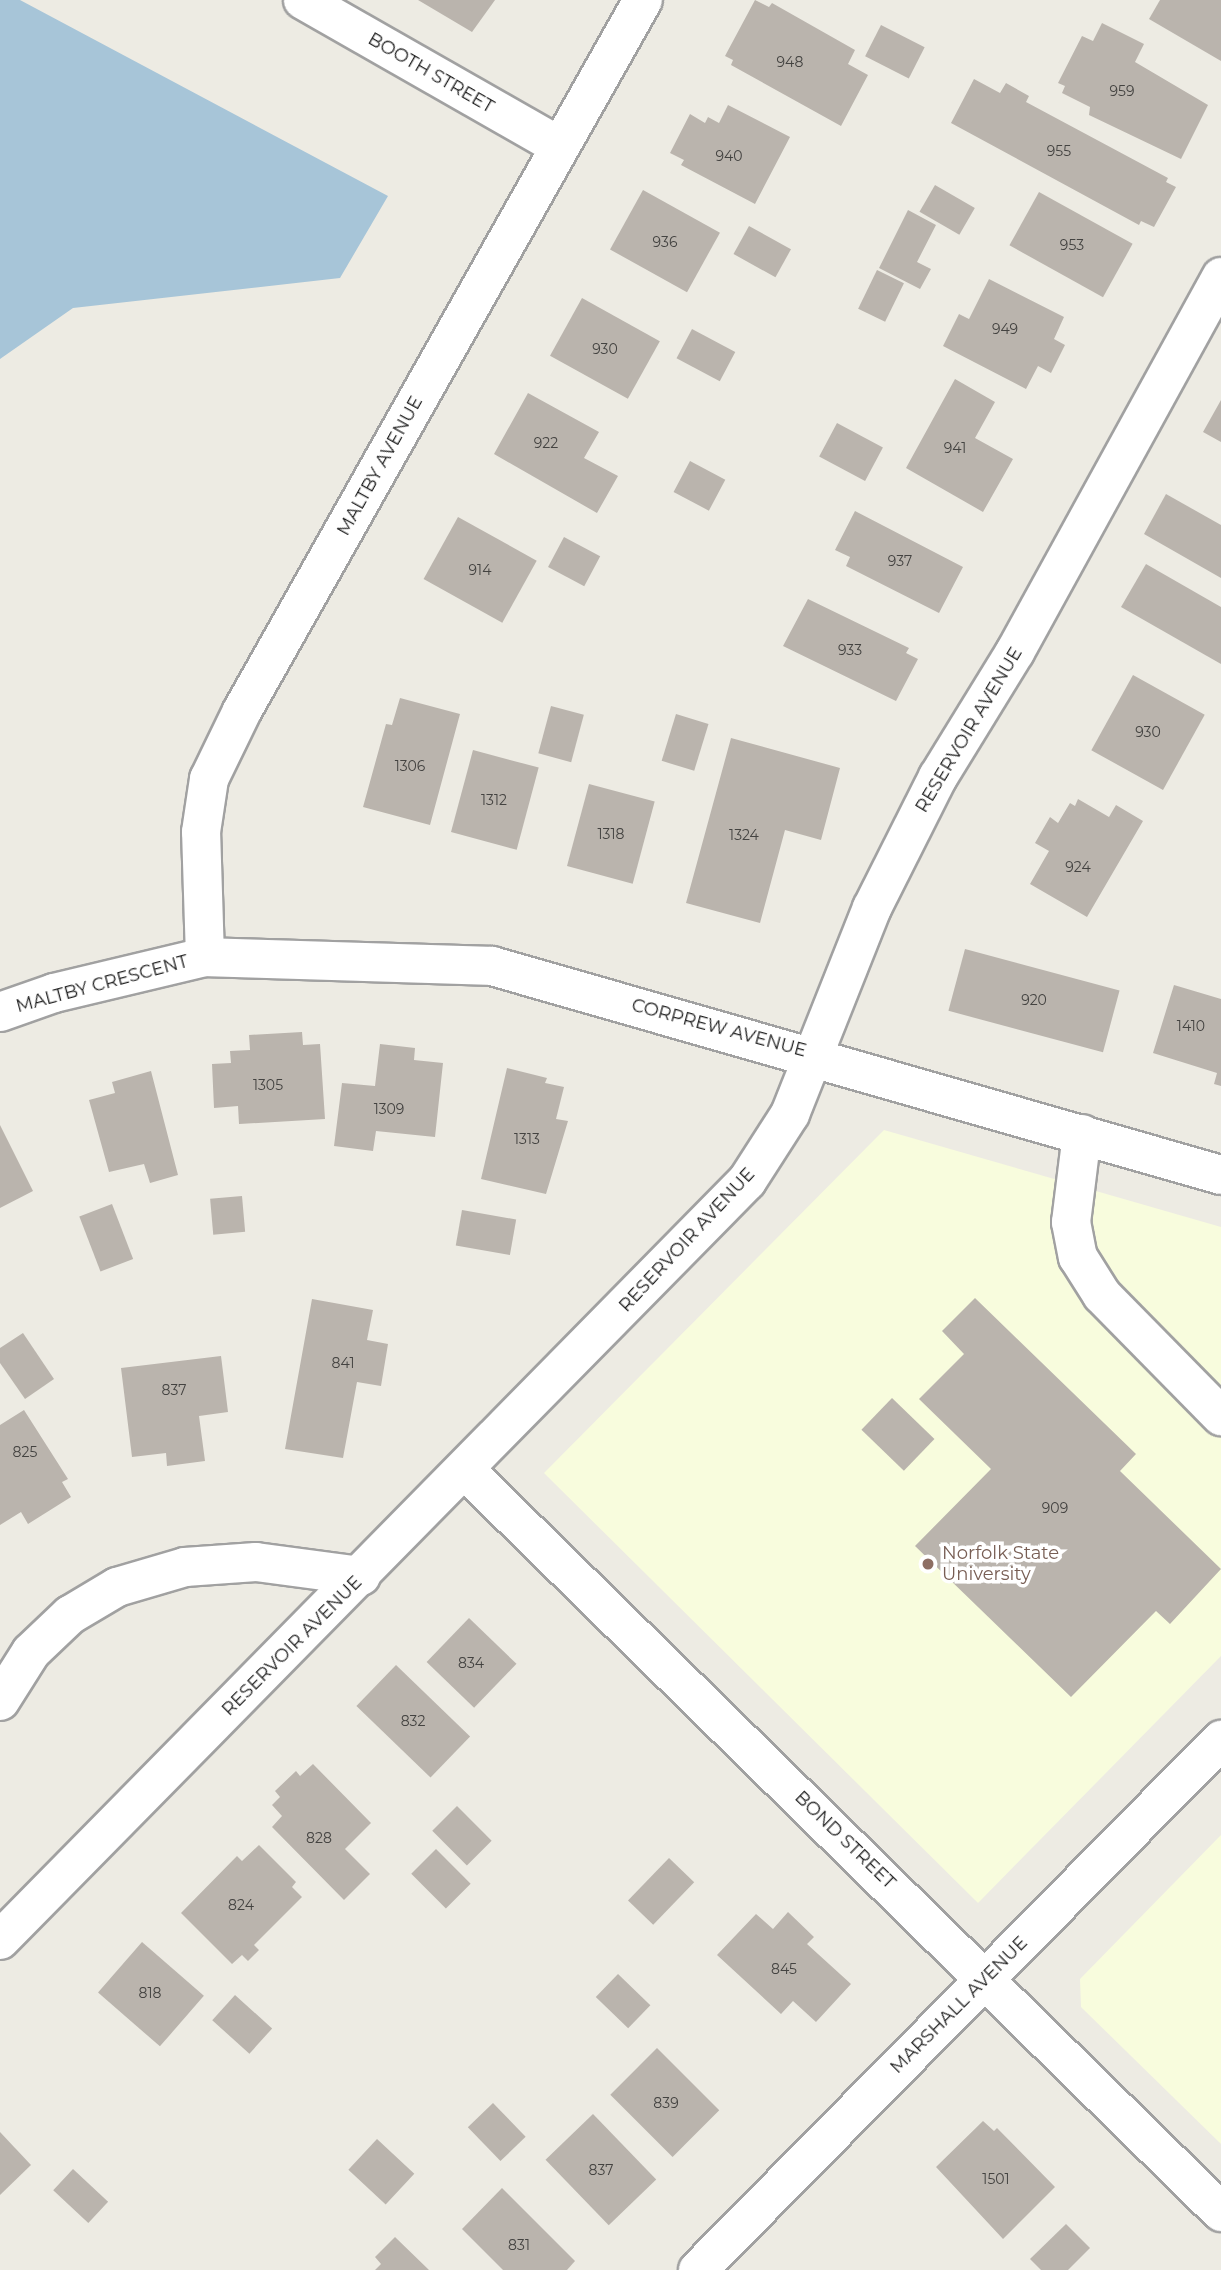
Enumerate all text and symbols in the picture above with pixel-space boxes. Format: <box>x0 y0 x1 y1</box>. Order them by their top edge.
street label: BOOTH STREET <box>364 28 498 118</box>
house number: 948 <box>777 54 803 70</box>
house number: 959 <box>1110 83 1134 99</box>
house number: 955 <box>1047 143 1071 159</box>
house number: 940 <box>715 148 743 164</box>
house number: 936 <box>653 234 677 250</box>
house number: 953 <box>1060 237 1084 253</box>
house number: 949 <box>992 321 1018 337</box>
house number: 930 <box>592 341 618 357</box>
street label: MALTBY AVENUE <box>333 393 427 539</box>
house number: 922 <box>534 435 558 451</box>
house number: 941 <box>944 440 966 456</box>
house number: 937 <box>888 553 912 569</box>
house number: 914 <box>469 562 491 578</box>
house number: 933 <box>838 642 862 658</box>
street label: RESERVOIR AVENUE <box>911 643 1027 817</box>
house number: 930 <box>1135 724 1161 740</box>
house number: 1306 <box>395 758 425 774</box>
house number: 1312 <box>481 792 507 808</box>
house number: 1318 <box>598 826 624 842</box>
house number: 1324 <box>729 827 759 843</box>
house number: 924 <box>1065 859 1091 875</box>
street label: MALTBY CRESCENT <box>14 951 190 1017</box>
house number: 920 <box>1021 992 1047 1008</box>
street label: CORPREW AVENUE <box>629 994 809 1062</box>
house number: 1410 <box>1177 1018 1205 1034</box>
house number: 1305 <box>253 1077 283 1093</box>
house number: 1309 <box>374 1101 404 1117</box>
house number: 1313 <box>514 1131 540 1147</box>
street label: RESERVOIR AVENUE <box>615 1163 759 1317</box>
house number: 841 <box>332 1355 354 1371</box>
house number: 837 <box>162 1382 186 1398</box>
house number: 825 <box>13 1444 37 1460</box>
house number: 909 <box>1042 1500 1068 1516</box>
place label: Norfolk State University <box>942 1543 1059 1586</box>
marker: Norfolk State University <box>920 1556 936 1572</box>
street label: RESERVOIR AVENUE <box>217 1571 367 1721</box>
house number: 834 <box>458 1655 484 1671</box>
house number: 832 <box>401 1713 425 1729</box>
street label: BOND STREET <box>790 1787 900 1893</box>
house number: 828 <box>306 1830 332 1846</box>
house number: 824 <box>228 1897 254 1913</box>
street label: MARSHALL AVENUE <box>886 1932 1032 2078</box>
house number: 845 <box>771 1961 797 1977</box>
house number: 818 <box>139 1985 161 2001</box>
house number: 839 <box>653 2095 679 2111</box>
house number: 837 <box>589 2162 613 2178</box>
house number: 1501 <box>982 2171 1010 2187</box>
house number: 831 <box>508 2237 530 2253</box>

